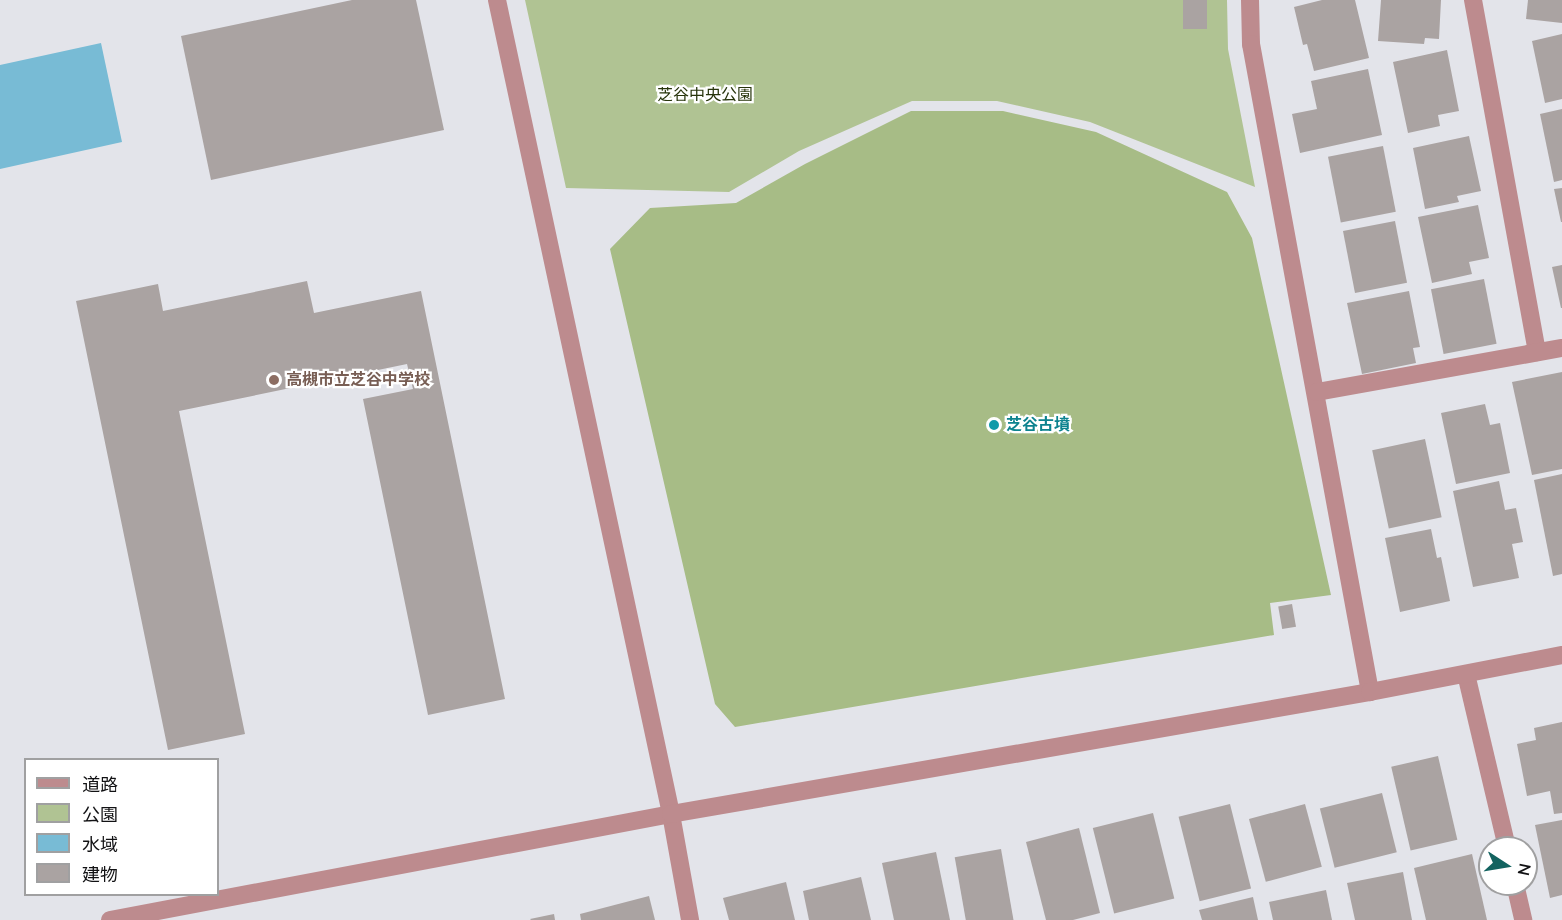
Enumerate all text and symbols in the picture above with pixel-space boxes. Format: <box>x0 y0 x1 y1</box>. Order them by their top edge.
park label: 芝谷中央公園 <box>657 85 753 105</box>
place label: 高槻市立芝谷中学校 <box>286 370 430 390</box>
marker: 高槻市立芝谷中学校 <box>267 373 281 387</box>
place label: 芝谷古墳 <box>1006 415 1070 435</box>
marker: 芝谷古墳 <box>987 418 1001 432</box>
legend <box>24 758 219 896</box>
text: 道路 <box>82 773 118 797</box>
text: 公園 <box>82 803 118 827</box>
text: 水域 <box>82 833 118 857</box>
north arrow <box>1478 836 1538 896</box>
text: N <box>1512 861 1536 877</box>
text: 建物 <box>82 863 118 887</box>

